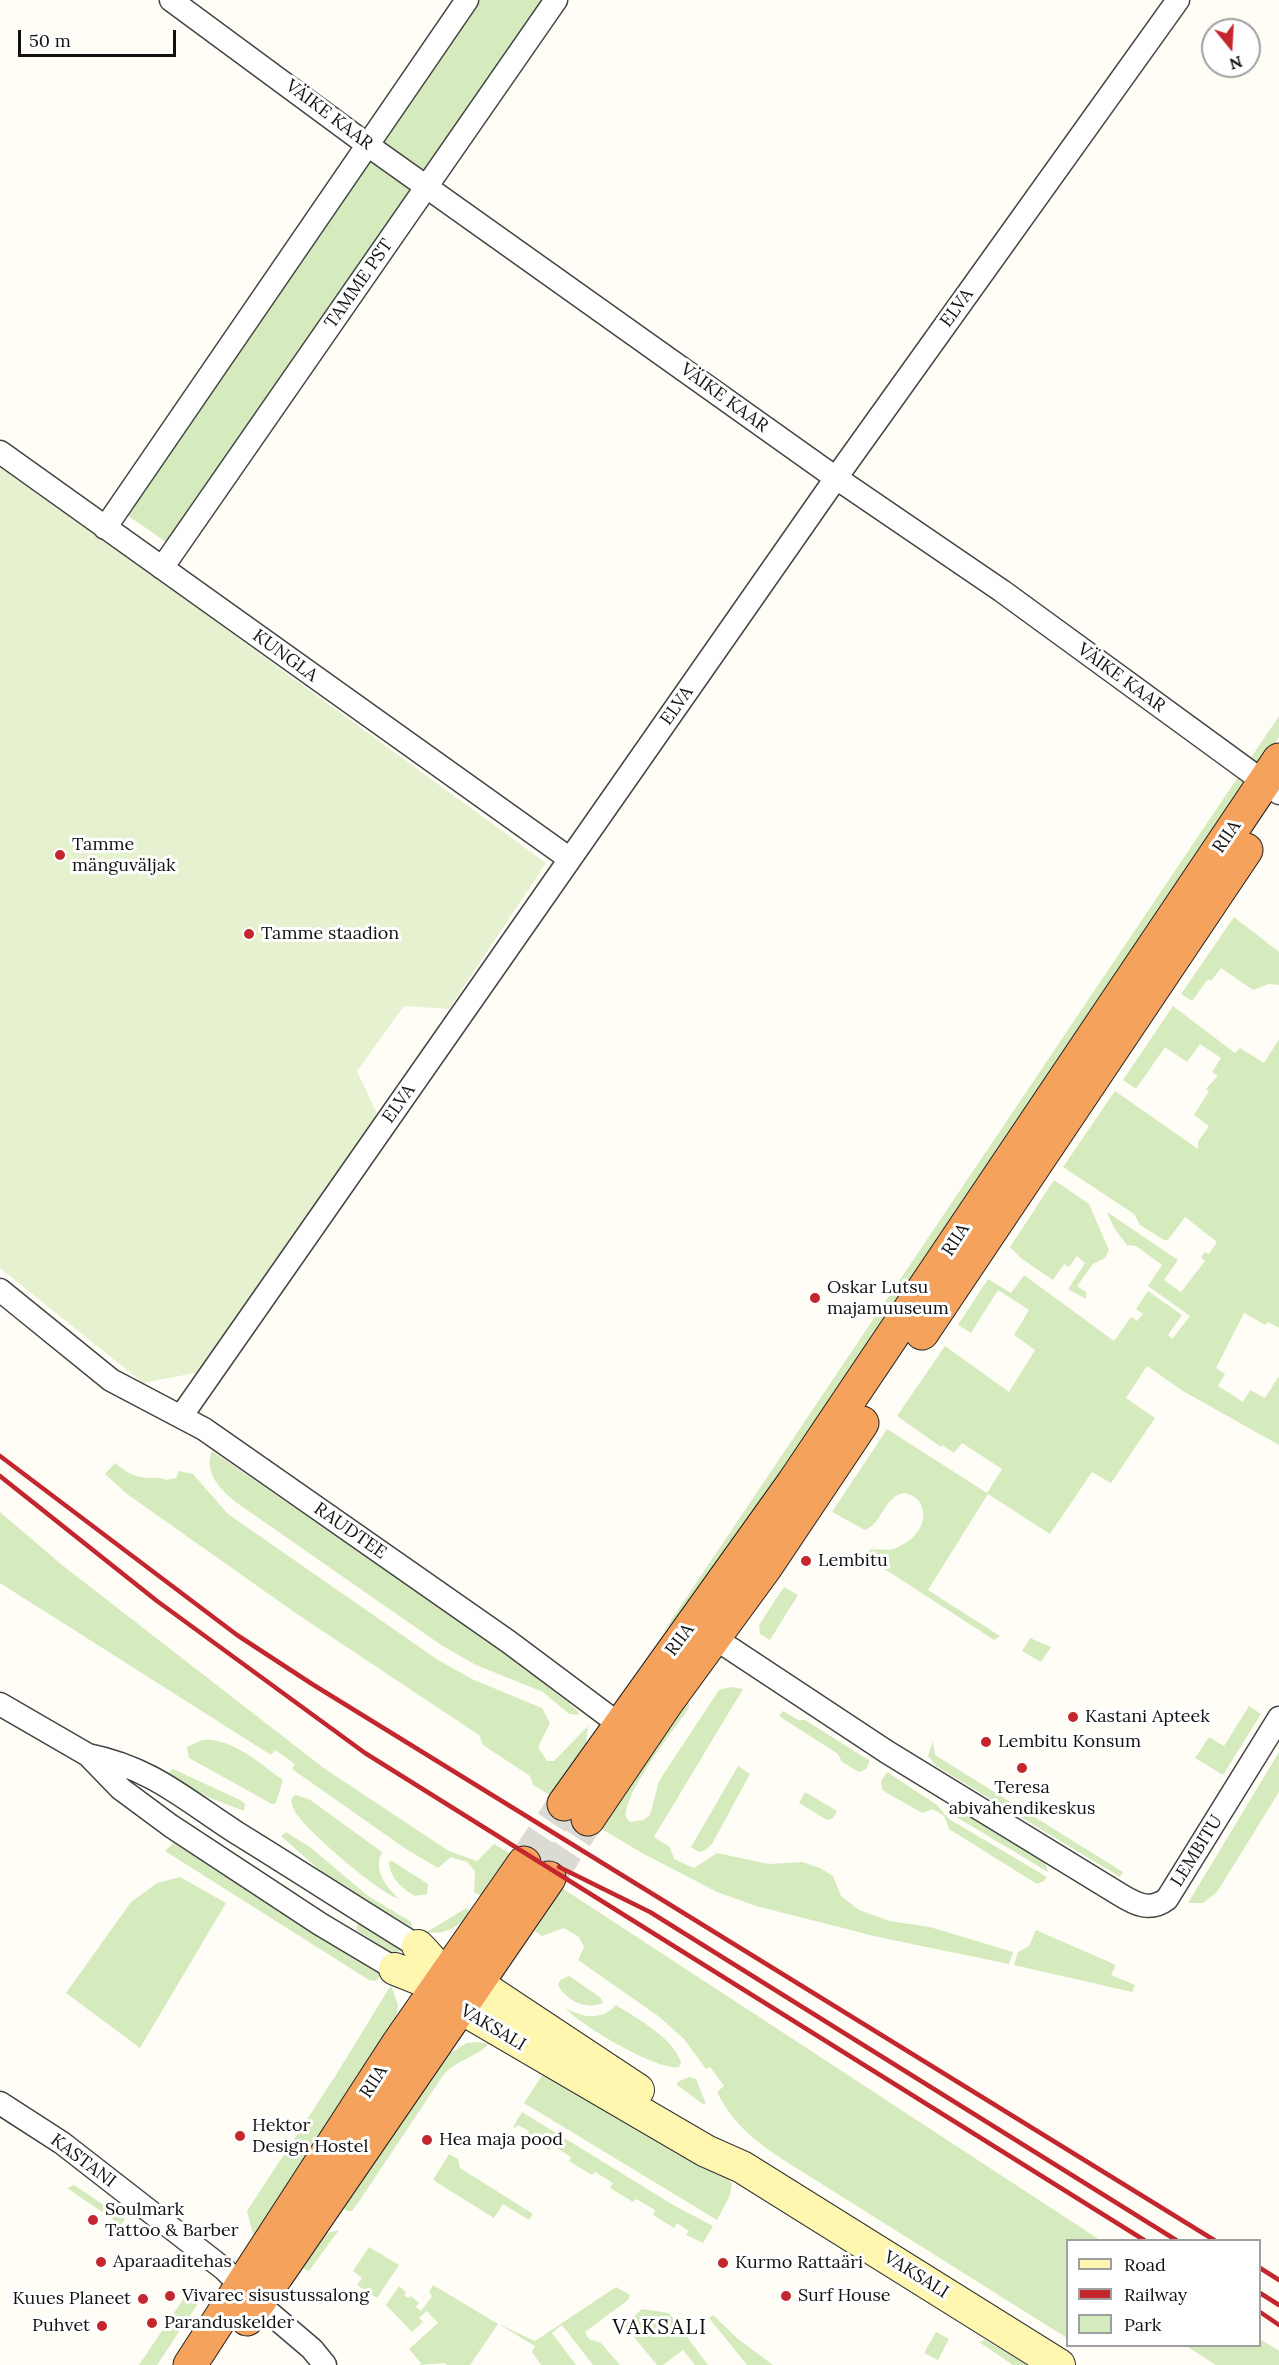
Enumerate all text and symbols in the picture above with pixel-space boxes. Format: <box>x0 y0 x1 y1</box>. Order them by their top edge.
scale bar <box>21 18 178 56</box>
north arrow <box>1201 18 1261 78</box>
text: 50 m <box>29 29 71 52</box>
text: N <box>1227 52 1245 75</box>
street label: VÄIKE KAAR <box>281 75 377 155</box>
street label: TAMME PST <box>320 235 398 333</box>
street label: ELVA <box>936 284 978 332</box>
street label: VÄIKE KAAR <box>676 359 772 437</box>
street label: KUNGLA <box>248 625 322 687</box>
street label: VÄIKE KAAR <box>1073 639 1169 717</box>
street label: ELVA <box>656 682 698 730</box>
street label: RIIA <box>1208 817 1246 857</box>
place label: Tamme mänguväljak <box>72 834 176 876</box>
marker: Tamme mänguväljak <box>53 848 67 862</box>
place label: Tamme staadion <box>261 923 399 945</box>
marker: Tamme staadion <box>242 927 256 941</box>
street label: ELVA <box>378 1080 420 1128</box>
street label: RIIA <box>938 1220 974 1260</box>
place label: Oskar Lutsu majamuuseum <box>827 1277 949 1320</box>
marker: Oskar Lutsu majamuuseum <box>808 1291 822 1305</box>
street label: RAUDTEE <box>309 1498 391 1564</box>
place label: Lembitu <box>818 1550 888 1572</box>
marker: Lembitu <box>799 1554 813 1568</box>
street label: RIIA <box>661 1620 699 1660</box>
place label: Kastani Apteek <box>1085 1706 1210 1728</box>
marker: Kastani Apteek <box>1066 1710 1080 1724</box>
place label: Lembitu Konsum <box>998 1731 1141 1753</box>
marker: Lembitu Konsum <box>979 1735 993 1749</box>
marker: Teresa abivahendikeskus <box>1015 1761 1029 1775</box>
place label: Teresa abivahendikeskus <box>949 1777 1095 1820</box>
street label: LEMBITU <box>1167 1811 1227 1891</box>
street label: VAKSALI <box>456 2000 530 2056</box>
street label: RIIA <box>356 2062 392 2102</box>
place label: Hektor Design Hostel <box>252 2115 368 2158</box>
marker: Hektor Design Hostel <box>233 2129 247 2143</box>
place label: Hea maja pood <box>439 2129 563 2151</box>
street label: KASTANI <box>46 2130 120 2192</box>
marker: Hea maja pood <box>420 2133 434 2147</box>
place label: Soulmark Tattoo & Barber <box>105 2199 239 2242</box>
marker: Soulmark Tattoo & Barber <box>86 2213 100 2227</box>
legend <box>1066 2239 1261 2347</box>
street label: VAKSALI <box>880 2247 952 2303</box>
place label: Aparaaditehas <box>113 2251 232 2273</box>
place label: Kurmo Rattaäri <box>735 2252 863 2274</box>
text: Road <box>1124 2253 1166 2276</box>
marker: Aparaaditehas <box>94 2255 108 2269</box>
marker: Kurmo Rattaäri <box>716 2256 730 2270</box>
text: Railway <box>1124 2283 1187 2306</box>
place label: Vivarec sisustussalong <box>182 2285 369 2307</box>
place label: Surf House <box>798 2285 890 2307</box>
place label: Kuues Planeet <box>12 2288 131 2310</box>
marker: Vivarec sisustussalong <box>163 2289 177 2303</box>
marker: Surf House <box>779 2289 793 2303</box>
marker: Kuues Planeet <box>136 2292 150 2306</box>
place label: Paranduskelder <box>164 2312 294 2334</box>
text: Park <box>1124 2313 1161 2336</box>
place label: Puhvet <box>32 2315 90 2337</box>
district label: VAKSALI <box>612 2315 708 2341</box>
marker: Paranduskelder <box>145 2316 159 2330</box>
marker: Puhvet <box>95 2319 109 2333</box>

